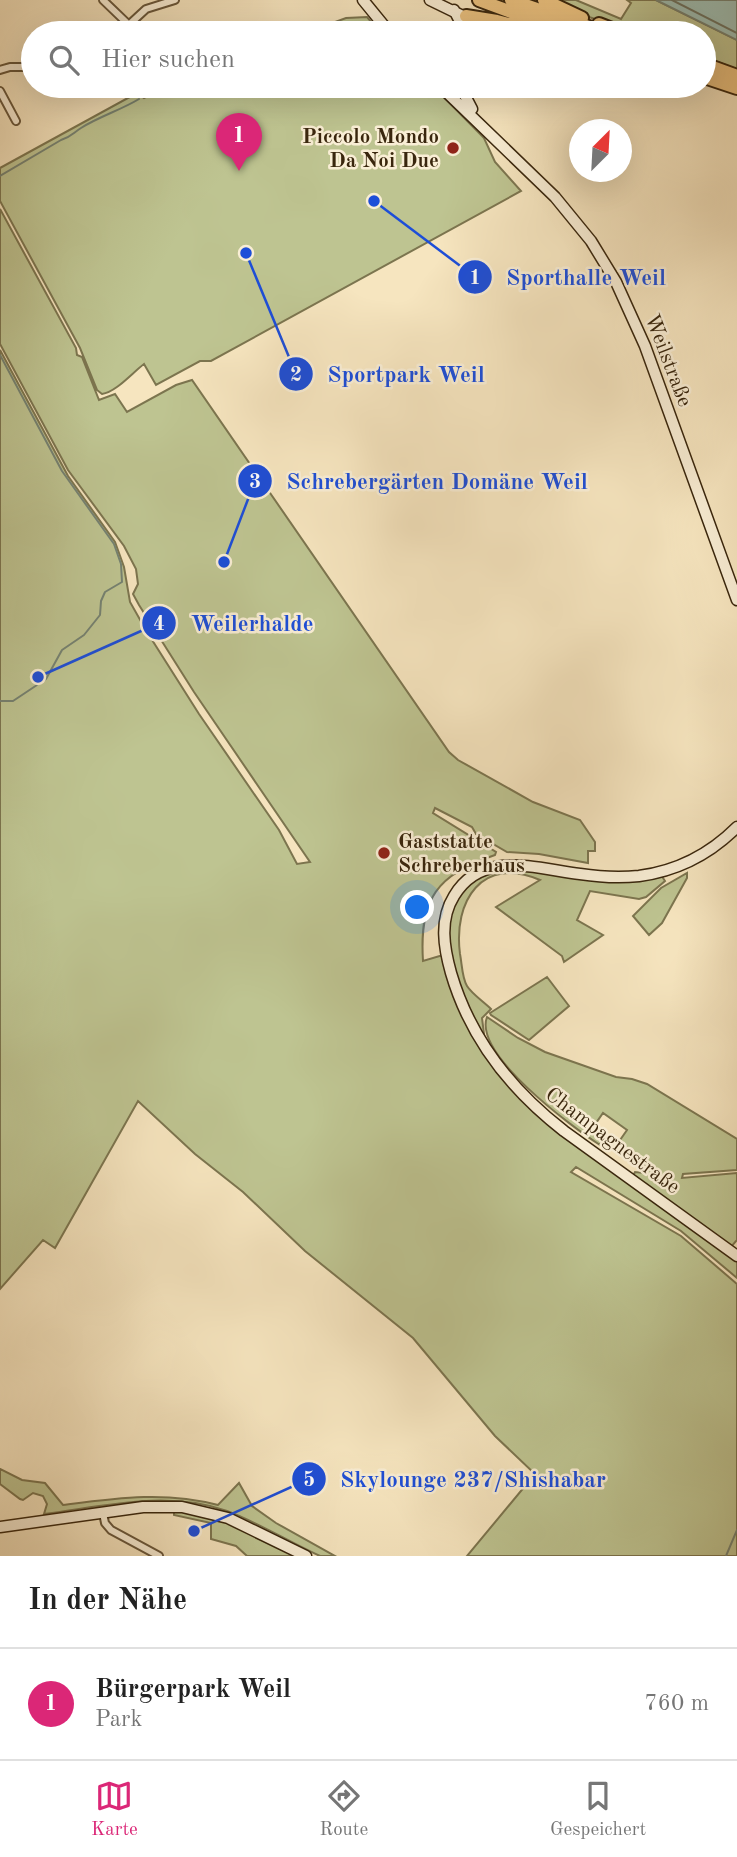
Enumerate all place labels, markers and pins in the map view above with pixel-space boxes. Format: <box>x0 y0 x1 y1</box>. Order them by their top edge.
pin: 1 <box>216 113 262 171</box>
place label: Piccolo Mondo Da Noi Due <box>302 127 439 172</box>
marker: Piccolo Mondo Da Noi Due <box>445 140 461 156</box>
callout: Sporthalle Weil <box>457 255 680 299</box>
callout: Sportpark Weil <box>278 352 499 396</box>
callout: Schrebergärten Domäne Weil <box>237 459 602 503</box>
callout: Weilerhalde <box>142 601 328 645</box>
place label: Gaststatte Schreberhaus <box>398 832 525 877</box>
marker: Gaststatte Schreberhaus <box>376 845 392 861</box>
callout: Skylounge 237/Shishabar <box>291 1457 620 1501</box>

